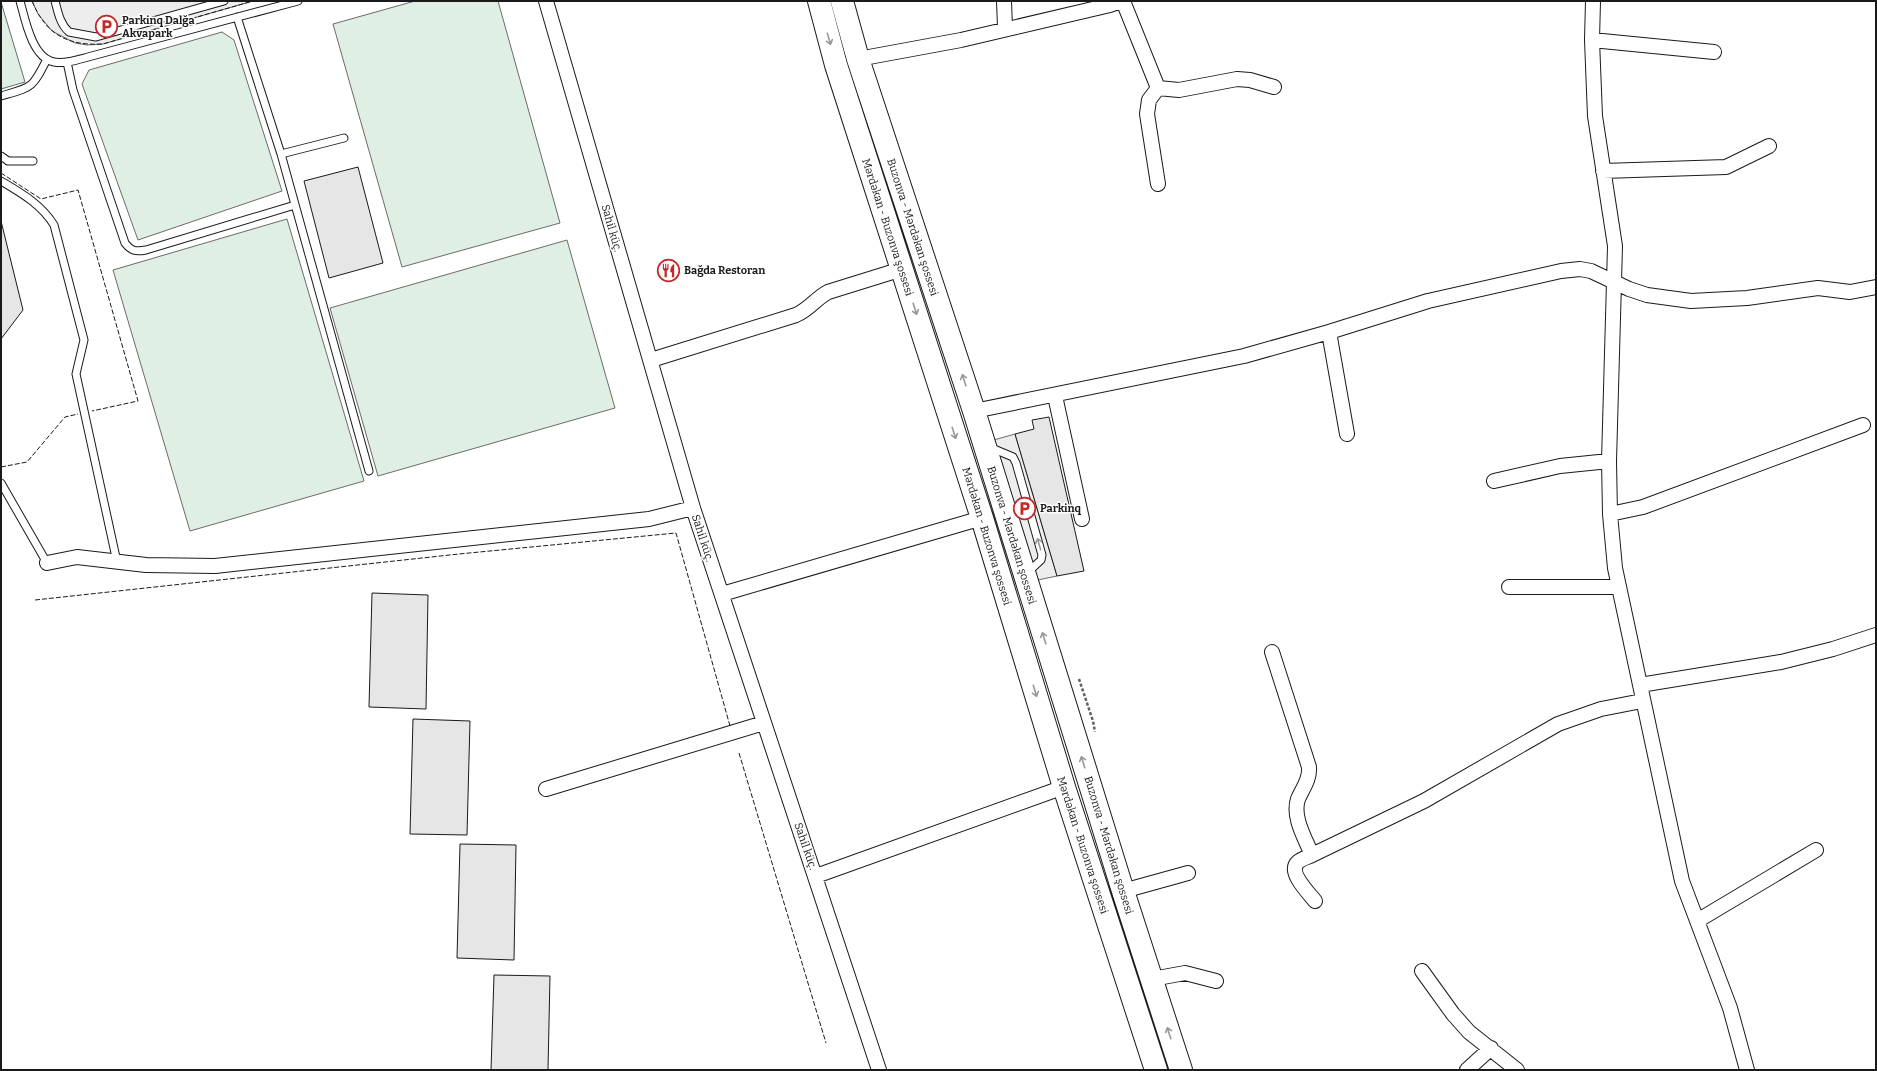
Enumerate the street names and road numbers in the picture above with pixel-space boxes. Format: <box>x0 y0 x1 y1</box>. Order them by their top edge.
street label: Mərdəkan - Buzonva şossesi <box>859 157 916 298</box>
street label: Buzonva - Mərdəkan şossesi <box>884 157 941 298</box>
street label: Sahil küç. <box>599 203 624 253</box>
street label: Buzonva - Mərdəkan şossesi <box>984 465 1039 606</box>
street label: Mərdəkan - Buzonva şossesi <box>959 466 1014 607</box>
street label: Sahil küç. <box>689 513 716 563</box>
street label: Mərdəkan - Buzonva şossesi <box>1054 775 1111 916</box>
street label: Buzonva - Mərdəkan şossesi <box>1081 775 1136 916</box>
street label: Sahil küç. <box>791 821 820 871</box>

